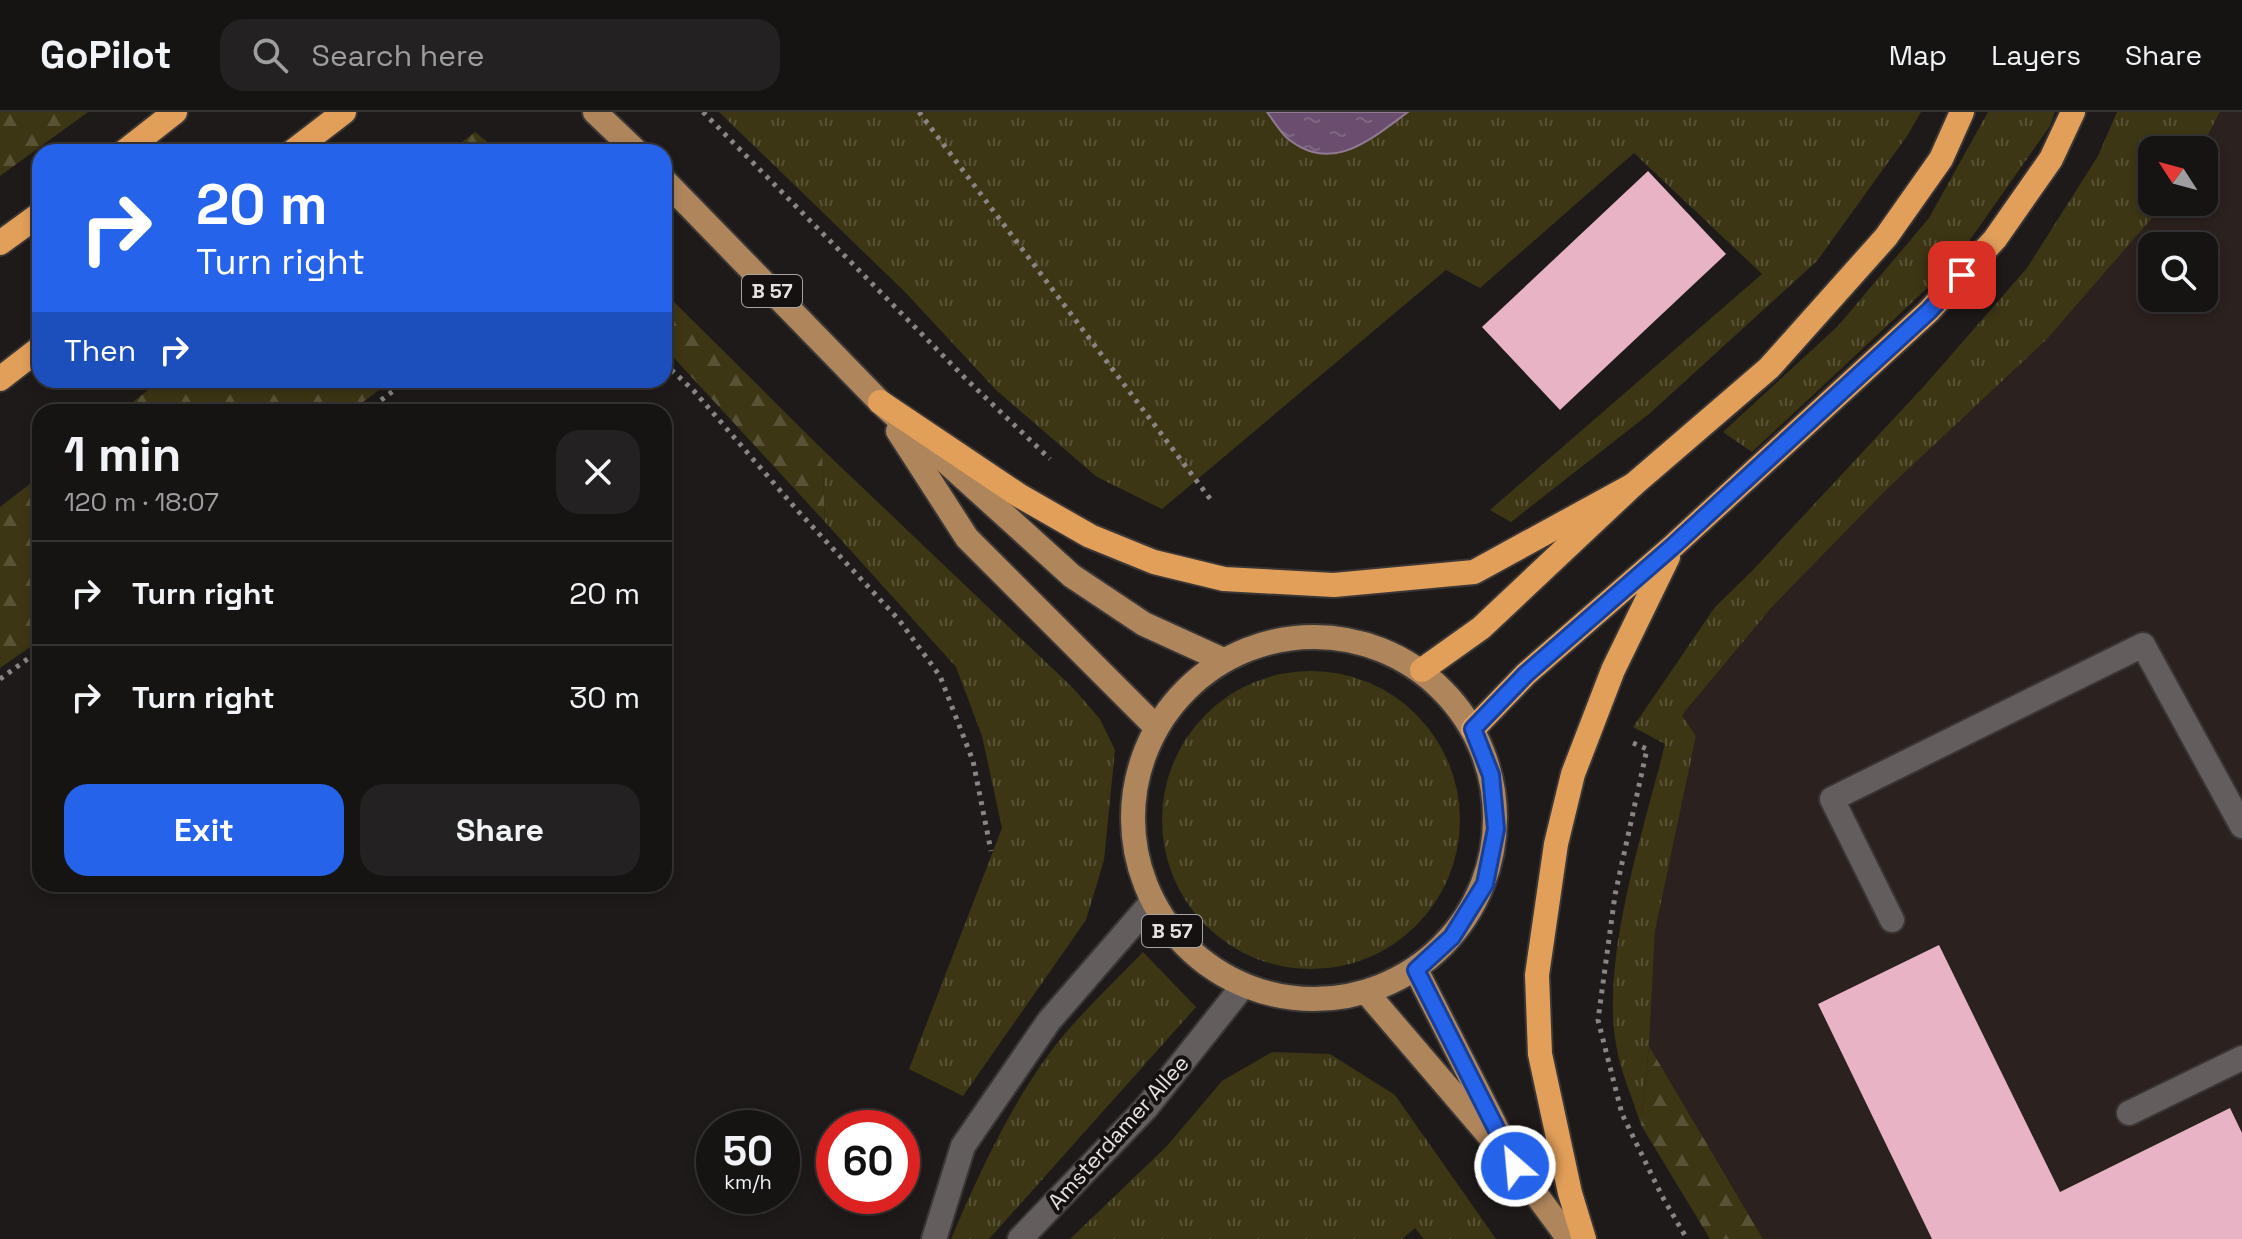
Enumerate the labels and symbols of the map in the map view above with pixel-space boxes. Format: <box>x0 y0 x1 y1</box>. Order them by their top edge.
north arrow <box>2138 136 2218 216</box>
pin <box>1928 241 1996 309</box>
road number: B 57 <box>742 275 802 307</box>
road number: B 57 <box>1142 915 1202 947</box>
street label: Amsterdamer Allee <box>1041 1049 1195 1215</box>
speed limit sign: 60 <box>816 1110 920 1214</box>
position arrow <box>1473 1124 1557 1208</box>

